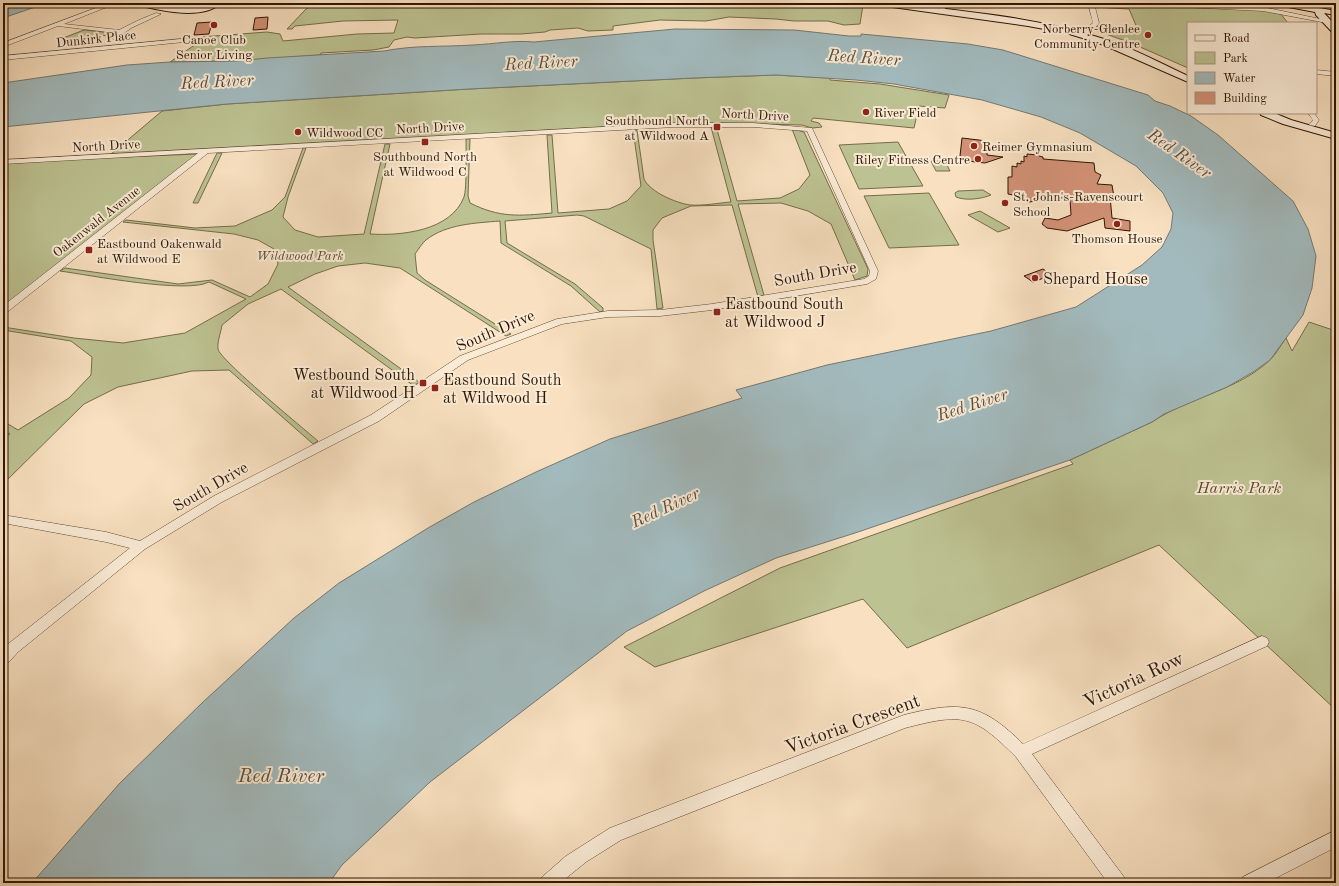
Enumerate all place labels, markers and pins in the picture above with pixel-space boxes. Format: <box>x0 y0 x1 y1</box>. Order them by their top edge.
marker: Canoe Club Senior Living <box>209 20 219 30</box>
place label: Norberry-Glenlee Community Centre <box>1034 23 1140 51</box>
marker: Norberry-Glenlee Community Centre <box>1143 30 1153 40</box>
place label: Canoe Club Senior Living <box>176 34 252 62</box>
marker: River Field <box>861 107 871 117</box>
place label: River Field <box>874 107 937 120</box>
place label: Southbound North at Wildwood A <box>605 115 709 143</box>
marker: Southbound North at Wildwood A <box>712 122 722 132</box>
marker: Wildwood CC <box>293 127 303 137</box>
place label: Wildwood CC <box>306 127 383 140</box>
marker: Southbound North at Wildwood C <box>420 137 430 147</box>
marker: Reimer Gymnasium <box>969 141 979 151</box>
place label: Reimer Gymnasium <box>982 141 1093 154</box>
place label: Southbound North at Wildwood C <box>373 151 477 179</box>
place label: Riley Fitness Centre <box>855 154 970 167</box>
marker: Riley Fitness Centre <box>973 154 983 164</box>
place label: St. John's-Ravenscourt School <box>1013 191 1144 219</box>
marker: St. John's-Ravenscourt School <box>1000 198 1010 208</box>
marker: Thomson House <box>1112 219 1122 229</box>
place label: Thomson House <box>1071 233 1163 246</box>
place label: Eastbound Oakenwald at Wildwood E <box>97 238 222 266</box>
marker: Eastbound Oakenwald at Wildwood E <box>84 245 94 255</box>
place label: Shepard House <box>1043 272 1148 288</box>
marker: Shepard House <box>1030 273 1040 283</box>
place label: Eastbound South at Wildwood J <box>725 297 844 331</box>
marker: Eastbound South at Wildwood J <box>712 307 722 317</box>
place label: Westbound South at Wildwood H <box>293 368 415 402</box>
place label: Eastbound South at Wildwood H <box>443 373 562 407</box>
marker: Westbound South at Wildwood H <box>418 378 428 388</box>
marker: Eastbound South at Wildwood H <box>430 383 440 393</box>

